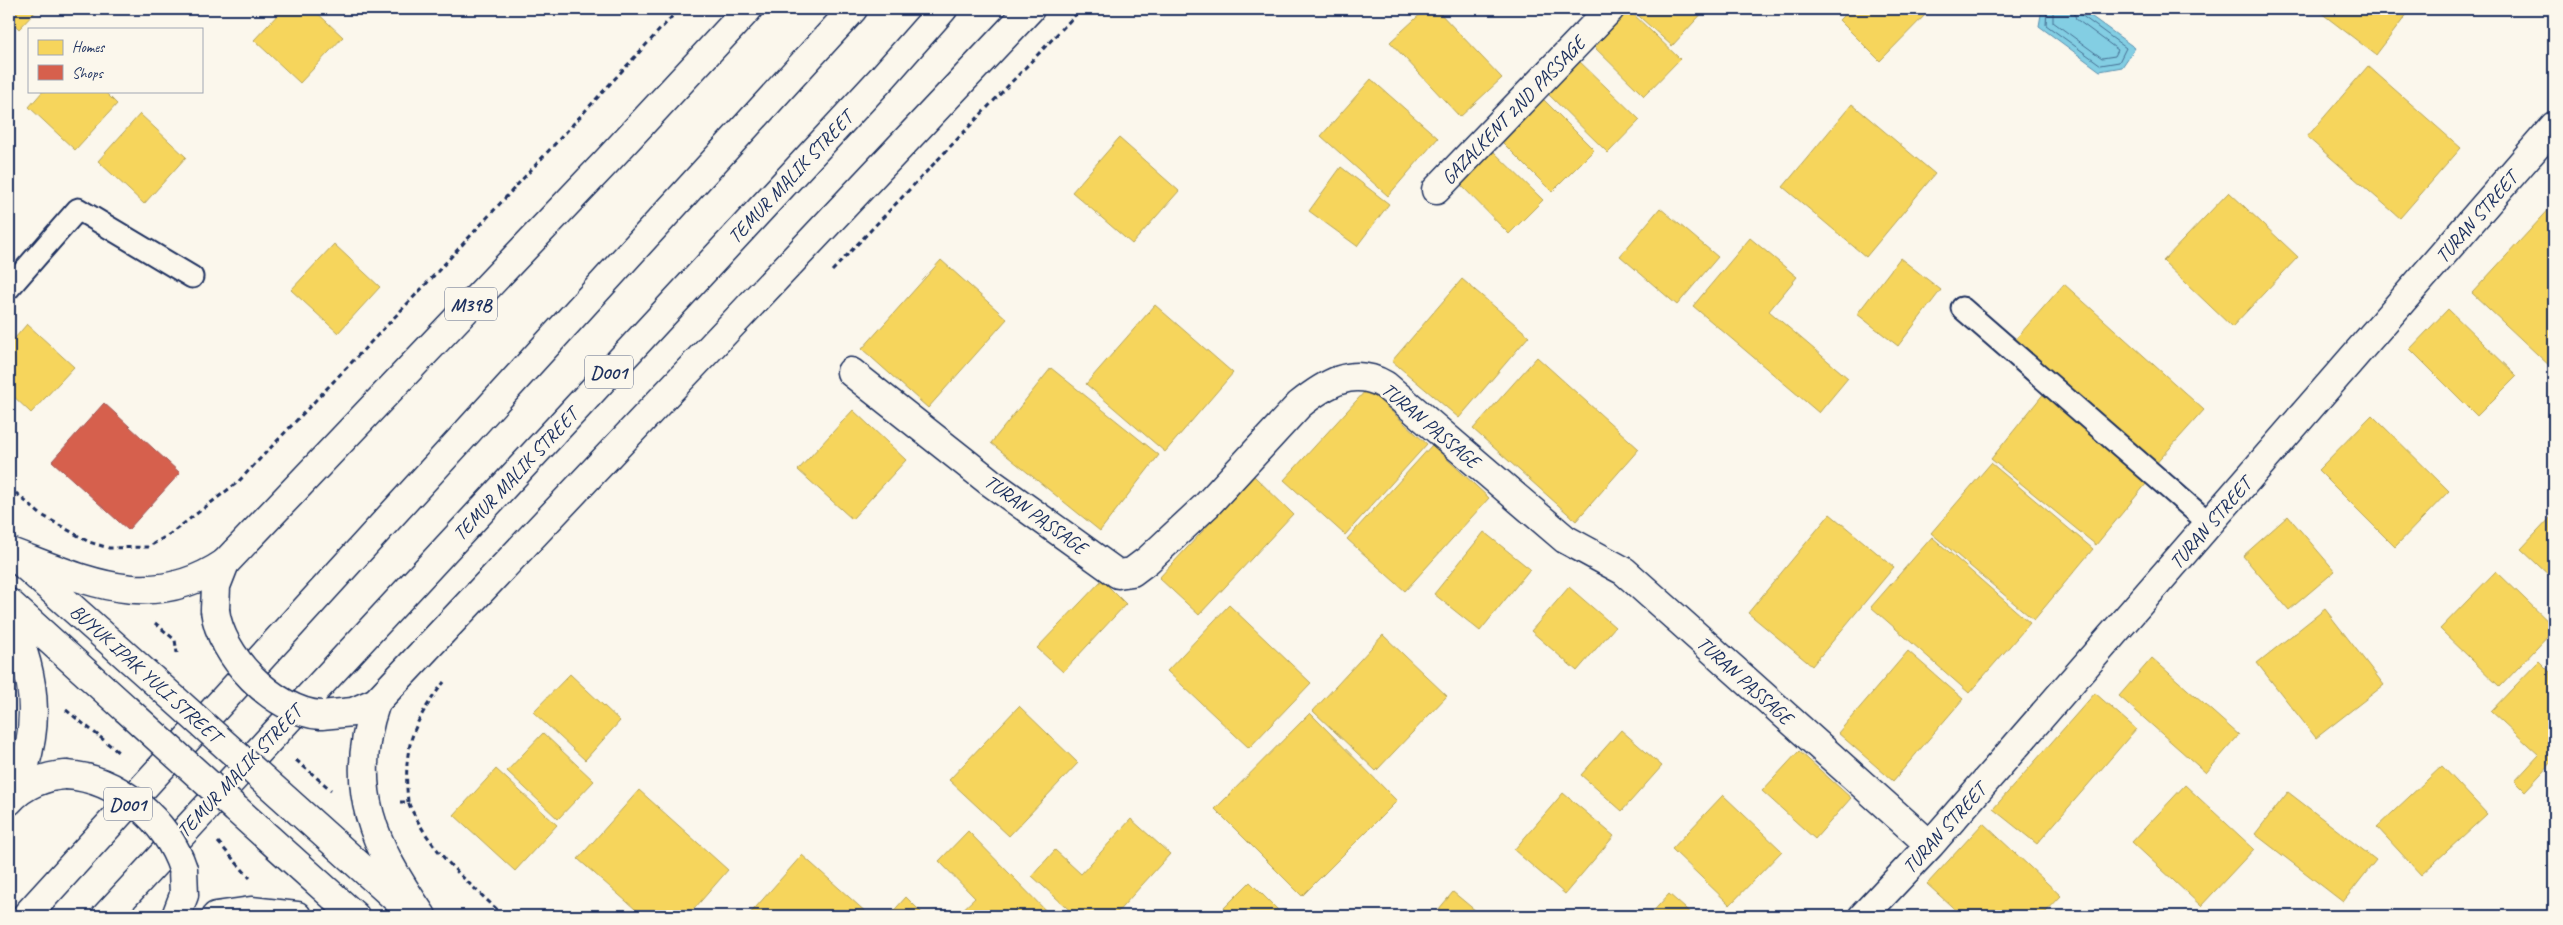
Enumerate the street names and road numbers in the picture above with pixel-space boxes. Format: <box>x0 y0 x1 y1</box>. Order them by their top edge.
street label: GAZALKENT 2ND PASSAGE <box>1436 29 1593 190</box>
street label: TEMUR MALIK STREET <box>722 103 861 249</box>
street label: TURAN STREET <box>2430 164 2525 268</box>
road number: M39B <box>445 288 497 320</box>
road number: D001 <box>585 356 633 388</box>
street label: TURAN PASSAGE <box>1376 377 1487 476</box>
street label: TEMUR MALIK STREET <box>447 400 586 546</box>
street label: TURAN PASSAGE <box>980 469 1094 562</box>
street label: TURAN STREET <box>2164 470 2259 574</box>
street label: BUYUK IPAK YULI STREET <box>65 599 230 751</box>
street label: TURAN PASSAGE <box>1691 631 1800 732</box>
street label: TEMUR MALIK STREET <box>171 697 310 843</box>
street label: TURAN STREET <box>1897 775 1994 879</box>
road number: D001 <box>104 788 152 821</box>

